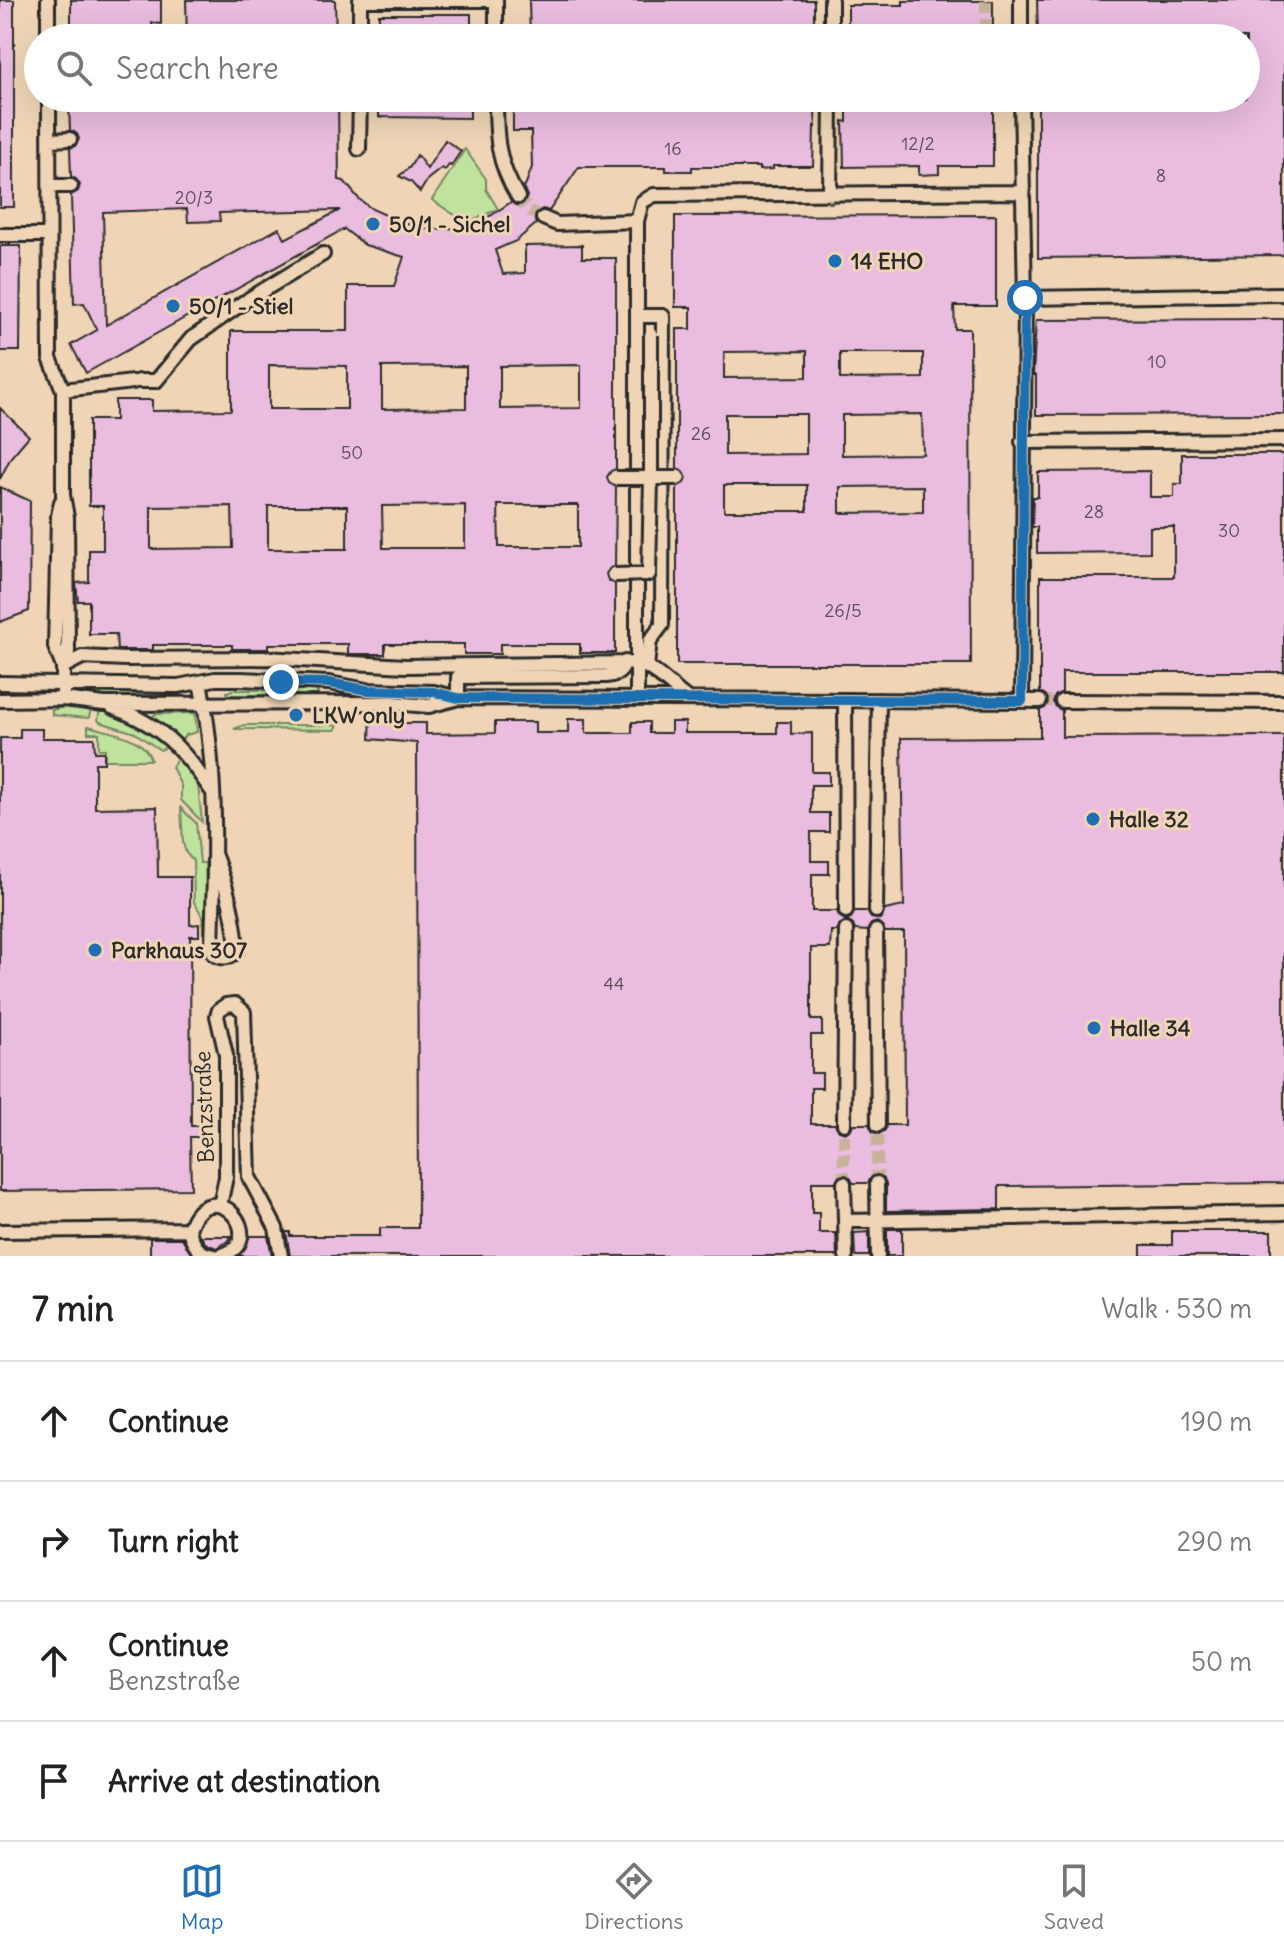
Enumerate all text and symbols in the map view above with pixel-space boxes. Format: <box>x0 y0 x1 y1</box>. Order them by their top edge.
search box <box>24 24 1260 112</box>
icon: search <box>52 46 96 90</box>
text: Search here <box>116 49 279 87</box>
house number: 12/2 <box>901 132 935 155</box>
house number: 16 <box>664 137 682 160</box>
house number: 8 <box>1156 164 1166 187</box>
house number: 20/3 <box>175 186 213 209</box>
place label: 50/1 - Sichel <box>389 210 510 238</box>
marker: 50/1 - Sichel <box>364 215 382 233</box>
place label: 14 EHO <box>851 247 923 275</box>
marker: 14 EHO <box>826 252 844 270</box>
route start <box>1007 280 1043 316</box>
place label: 50/1 - Stiel <box>189 292 293 320</box>
marker: 50/1 - Stiel <box>164 297 182 315</box>
house number: 10 <box>1148 350 1167 373</box>
house number: 26 <box>691 422 711 445</box>
house number: 50 <box>341 441 363 464</box>
house number: 28 <box>1084 500 1104 523</box>
house number: 30 <box>1218 519 1240 542</box>
house number: 26/5 <box>824 599 862 622</box>
route end <box>263 664 299 700</box>
place label: LKW only <box>312 701 405 729</box>
marker: LKW only <box>287 706 305 724</box>
place label: Halle 32 <box>1109 805 1189 833</box>
marker: Halle 32 <box>1084 810 1102 828</box>
place label: Parkhaus 307 <box>111 936 247 964</box>
marker: Parkhaus 307 <box>86 941 104 959</box>
house number: 44 <box>604 972 624 995</box>
place label: Halle 34 <box>1110 1014 1191 1042</box>
marker: Halle 34 <box>1085 1019 1103 1037</box>
street label: Benzstraße <box>188 1051 220 1163</box>
text: 7 min <box>32 1287 114 1330</box>
text: Walk · 530 m <box>1101 1292 1252 1325</box>
icon: ahead <box>32 1399 76 1443</box>
text: Continue <box>108 1402 229 1440</box>
text: 190 m <box>1181 1405 1252 1438</box>
icon: right <box>32 1519 76 1563</box>
text: Turn right <box>108 1522 239 1560</box>
text: 290 m <box>1177 1525 1252 1558</box>
text: Continue <box>108 1626 229 1664</box>
icon: ahead <box>32 1639 76 1683</box>
text: 50 m <box>1191 1645 1252 1678</box>
text: Benzstraße <box>108 1664 240 1697</box>
icon: arrive <box>32 1759 76 1803</box>
text: Arrive at destination <box>108 1762 380 1800</box>
tab: Map <box>180 1859 224 1935</box>
tab: Directions <box>584 1859 684 1935</box>
tab: Saved <box>1044 1859 1104 1935</box>

